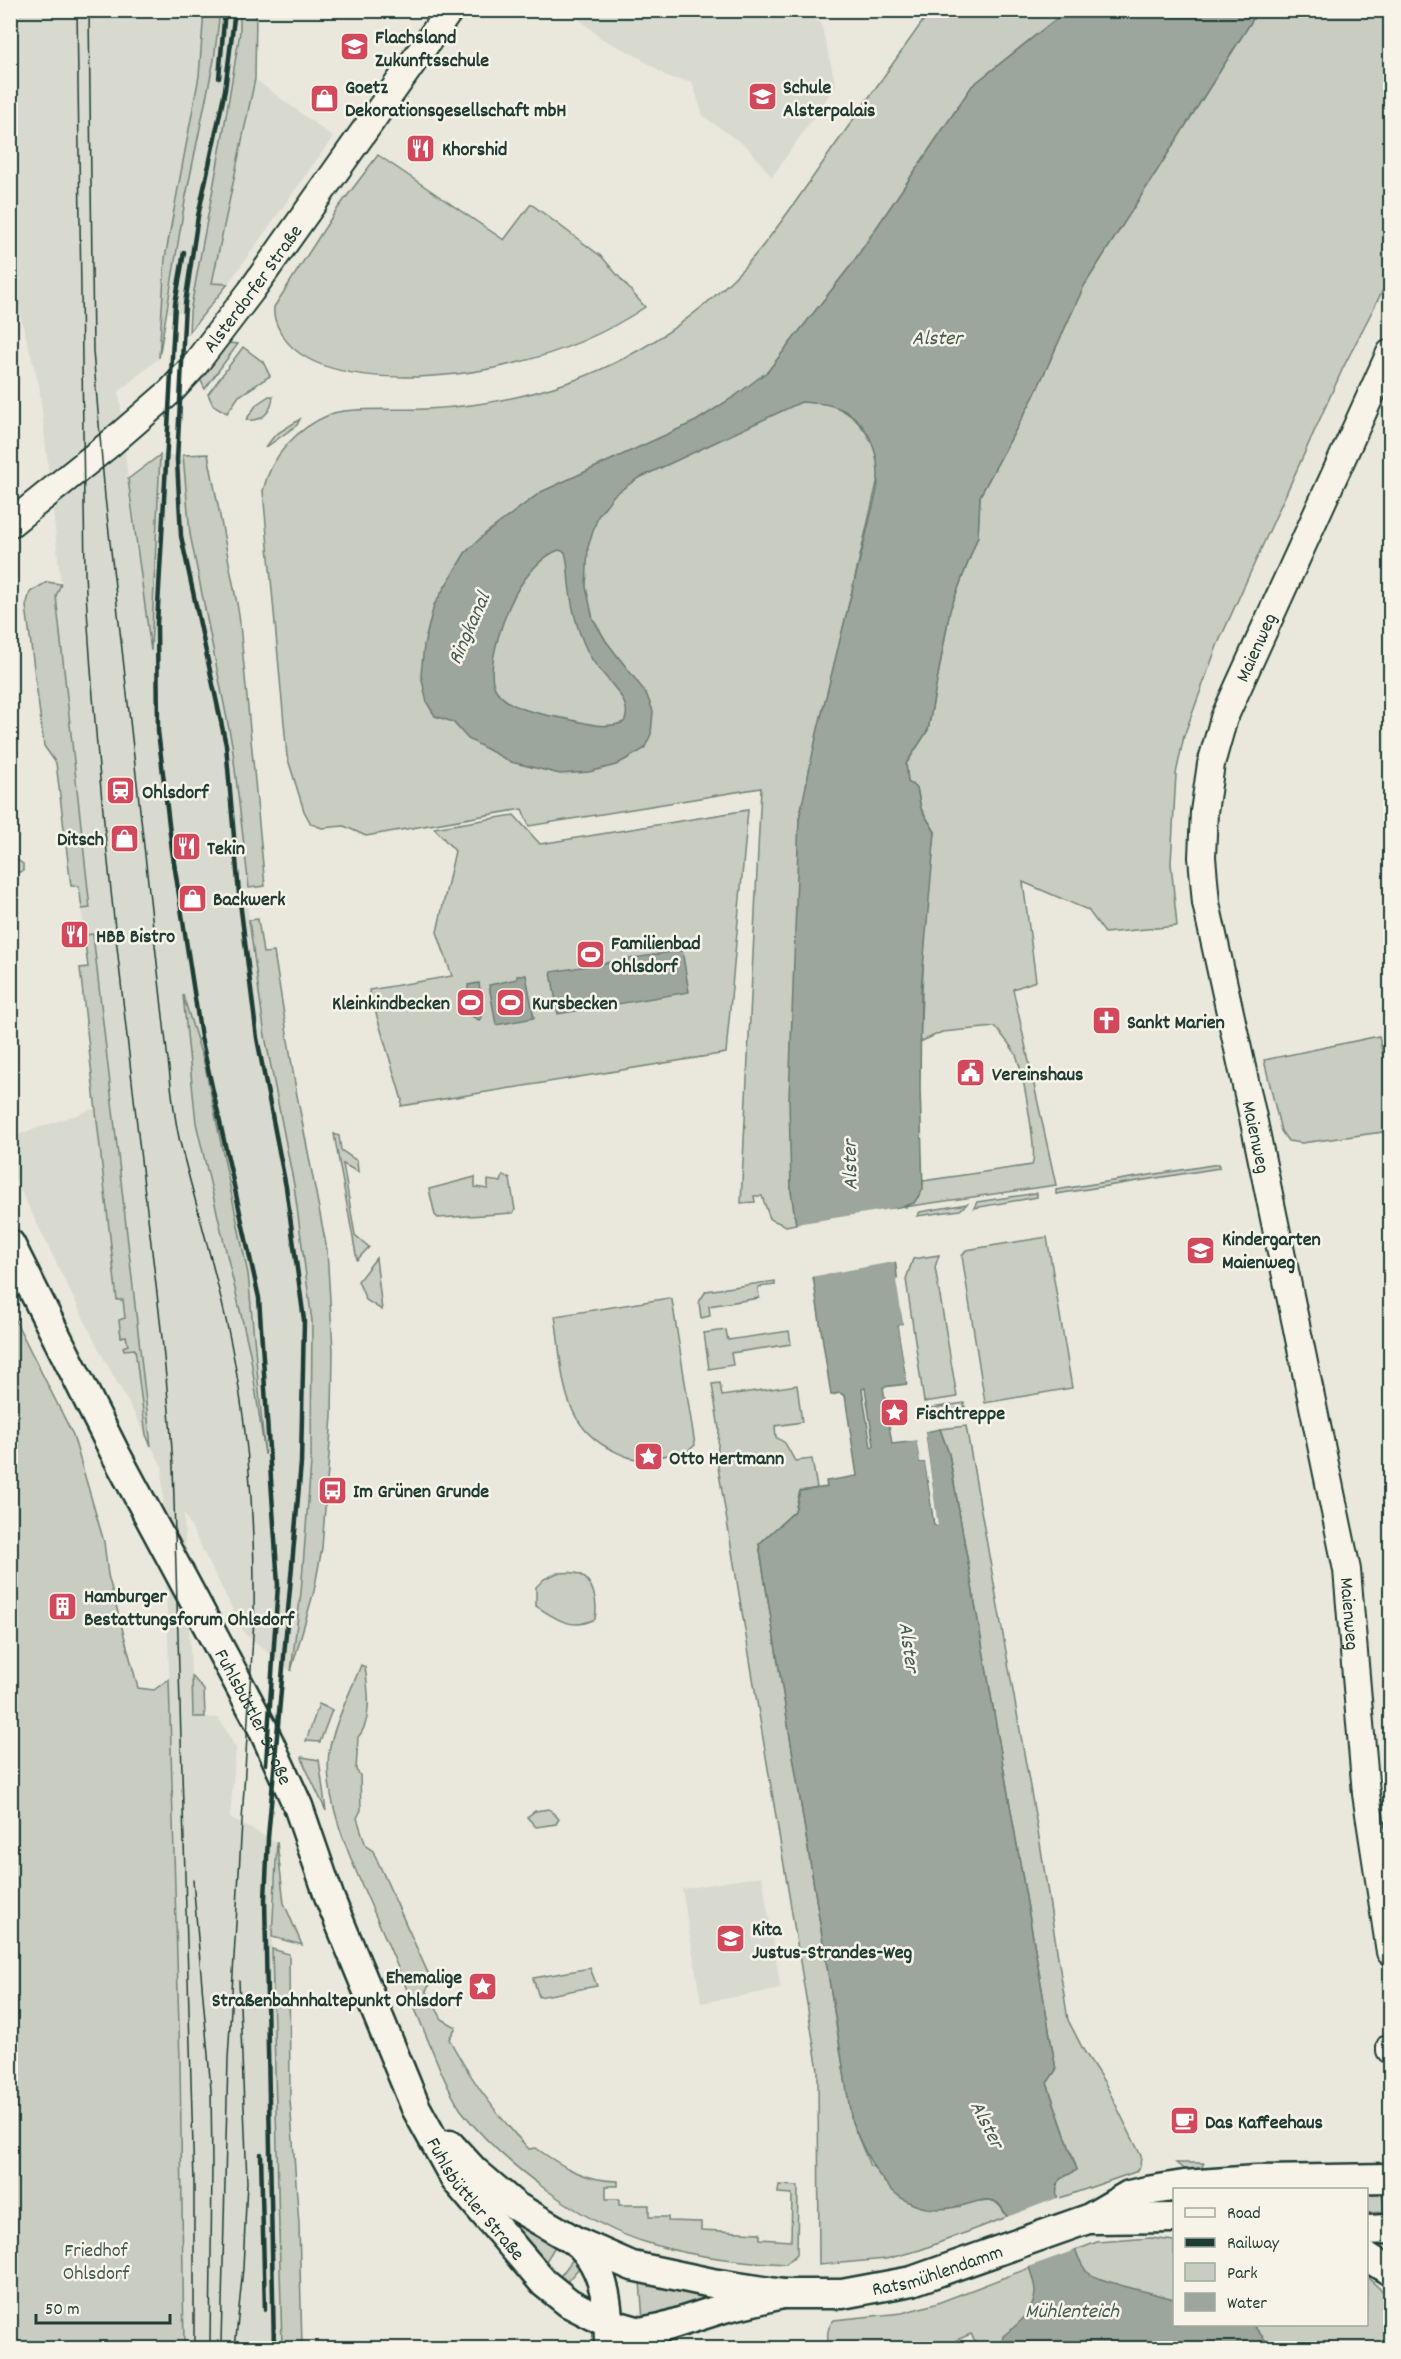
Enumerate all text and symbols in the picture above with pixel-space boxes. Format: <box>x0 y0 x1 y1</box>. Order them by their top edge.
place label: Flachsland Zukunftsschule <box>375 25 489 76</box>
school or university icon: Flachsland Zukunftsschule <box>338 31 370 63</box>
place label: Goetz Dekorationsgesellschaft mbH <box>345 75 567 126</box>
place label: Schule Alsterpalais <box>783 75 876 126</box>
school or university icon: Schule Alsterpalais <box>746 81 778 113</box>
shop icon: Goetz Dekorationsgesellschaft mbH <box>308 82 340 114</box>
restaurant icon: Khorshid <box>405 132 437 164</box>
place label: Khorshid <box>442 137 507 165</box>
street label: Alsterdorfer Straße <box>198 220 311 360</box>
water label: Alster <box>912 325 964 355</box>
water label: Ringkanal <box>442 587 501 670</box>
street label: Maienweg <box>1230 609 1285 687</box>
station icon: Ohlsdorf <box>105 775 137 807</box>
place label: Ohlsdorf <box>142 780 210 808</box>
shop icon: Ditsch <box>109 822 141 854</box>
place label: Ditsch <box>57 827 104 855</box>
restaurant icon: Tekin <box>170 831 202 863</box>
place label: Tekin <box>207 836 245 864</box>
shop icon: Backwerk <box>176 882 208 914</box>
place label: Backwerk <box>213 887 285 915</box>
restaurant icon: HBB Bistro <box>59 919 91 951</box>
place label: HBB Bistro <box>96 924 175 952</box>
place label: Familienbad Ohlsdorf <box>611 931 701 982</box>
sports icon: Familienbad Ohlsdorf <box>574 938 606 970</box>
sports icon: Kleinkindbecken <box>455 986 487 1018</box>
sports icon: Kursbecken <box>495 986 527 1018</box>
place label: Kleinkindbecken <box>332 991 450 1019</box>
place label: Kursbecken <box>532 991 617 1019</box>
church icon: Sankt Marien <box>1090 1005 1122 1037</box>
place label: Sankt Marien <box>1127 1010 1225 1038</box>
public building icon: Vereinshaus <box>955 1057 987 1089</box>
place label: Vereinshaus <box>992 1062 1084 1090</box>
street label: Maienweg <box>1233 1099 1275 1176</box>
water label: Alster <box>837 1137 867 1190</box>
place label: Kindergarten Maienweg <box>1222 1227 1321 1278</box>
school or university icon: Kindergarten Maienweg <box>1185 1234 1217 1266</box>
place icon: Fischtreppe <box>879 1396 911 1428</box>
place label: Fischtreppe <box>916 1401 1005 1429</box>
place icon: Otto Hertmann <box>632 1441 664 1473</box>
place label: Otto Hertmann <box>669 1446 784 1474</box>
bus stop icon: Im Grünen Grunde <box>316 1474 348 1506</box>
place label: Im Grünen Grunde <box>353 1479 489 1507</box>
street label: Maienweg <box>1331 1576 1365 1652</box>
place label: Hamburger Bestattungsforum Ohlsdorf <box>84 1584 295 1635</box>
building icon: Hamburger Bestattungsforum Ohlsdorf <box>47 1591 79 1623</box>
water label: Alster <box>889 1621 926 1676</box>
street label: Fuhlsbüttler Straße <box>206 1645 298 1790</box>
place label: Kita Justus-Strandes-Weg <box>752 1917 913 1968</box>
school or university icon: Kita Justus-Strandes-Weg <box>715 1923 747 1955</box>
place label: Ehemalige Straßenbahnhaltepunkt Ohlsdorf <box>212 1965 463 2016</box>
place icon: Ehemalige Straßenbahnhaltepunkt Ohlsdorf <box>467 1971 499 2003</box>
water label: Alster <box>961 2096 1011 2156</box>
cafe icon: Das Kaffeehaus <box>1168 2105 1200 2137</box>
place label: Das Kaffeehaus <box>1205 2110 1323 2138</box>
street label: Fuhlsbüttler Straße <box>418 2133 530 2268</box>
legend <box>1173 2188 1368 2326</box>
text: Road <box>1227 2202 1261 2227</box>
text: Railway <box>1227 2232 1280 2257</box>
park label: Friedhof Ohlsdorf <box>63 2238 130 2289</box>
street label: Ratsmühlendamm <box>870 2239 1007 2305</box>
text: Park <box>1227 2262 1258 2287</box>
scale bar <box>36 2287 170 2325</box>
text: Water <box>1227 2292 1267 2317</box>
text: 50 m <box>45 2298 80 2323</box>
water label: Mühlenteich <box>1025 2298 1120 2328</box>

